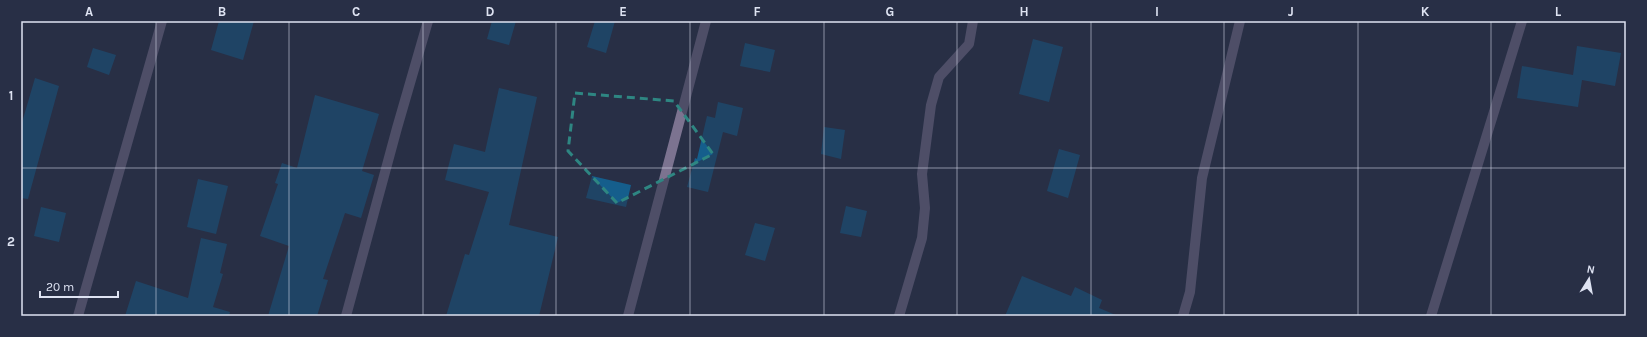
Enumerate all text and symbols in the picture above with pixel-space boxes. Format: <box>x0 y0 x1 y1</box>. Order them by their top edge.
text: A <box>85 4 93 19</box>
text: B <box>218 4 226 19</box>
text: C <box>352 4 360 19</box>
text: D <box>486 4 495 19</box>
text: E <box>619 4 627 19</box>
text: F <box>753 4 761 19</box>
text: G <box>886 4 894 19</box>
text: H <box>1019 4 1029 19</box>
text: I <box>1155 4 1159 19</box>
text: J <box>1288 4 1294 19</box>
text: K <box>1421 4 1430 19</box>
text: L <box>1555 4 1562 19</box>
text: 1 <box>9 88 13 103</box>
text: 2 <box>7 234 15 249</box>
north arrow <box>1569 259 1609 299</box>
text: N <box>1586 263 1596 277</box>
scale bar <box>40 273 118 299</box>
text: 20 m <box>46 280 74 294</box>

